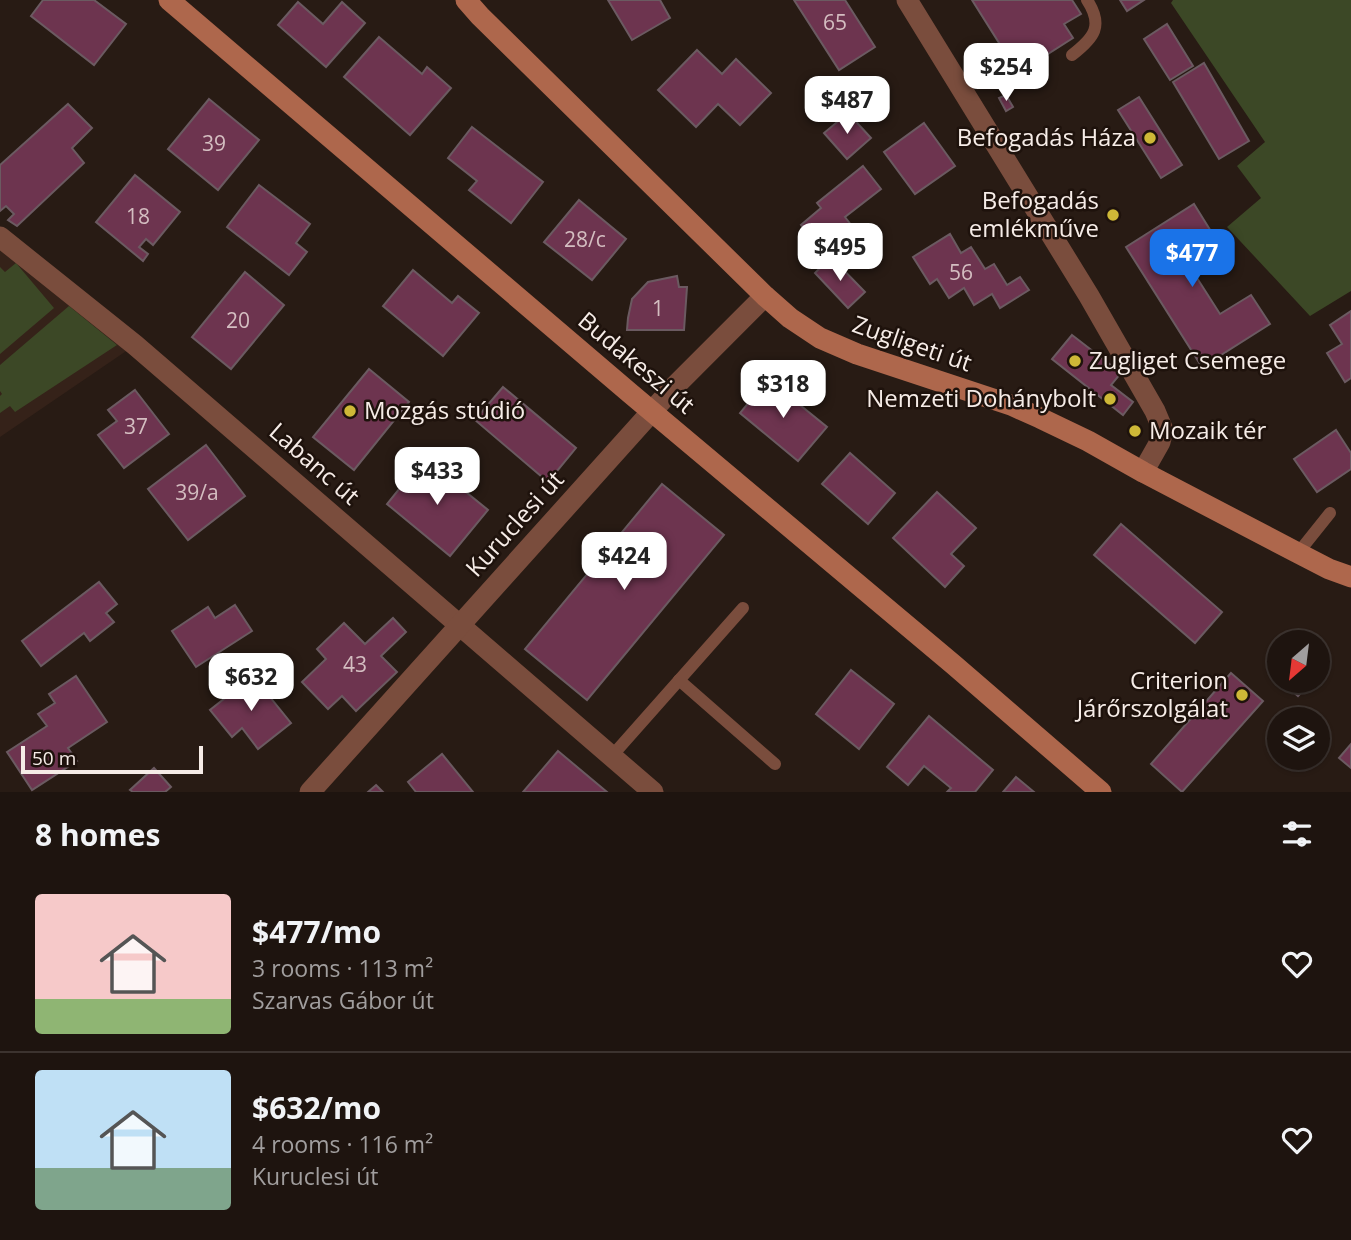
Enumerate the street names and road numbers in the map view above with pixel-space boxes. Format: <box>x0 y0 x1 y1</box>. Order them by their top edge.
street label: Budakeszi út <box>572 303 702 420</box>
street label: Zugligeti út <box>848 307 977 378</box>
street label: Labanc út <box>263 414 367 511</box>
street label: Kuruclesi út <box>457 463 570 583</box>

